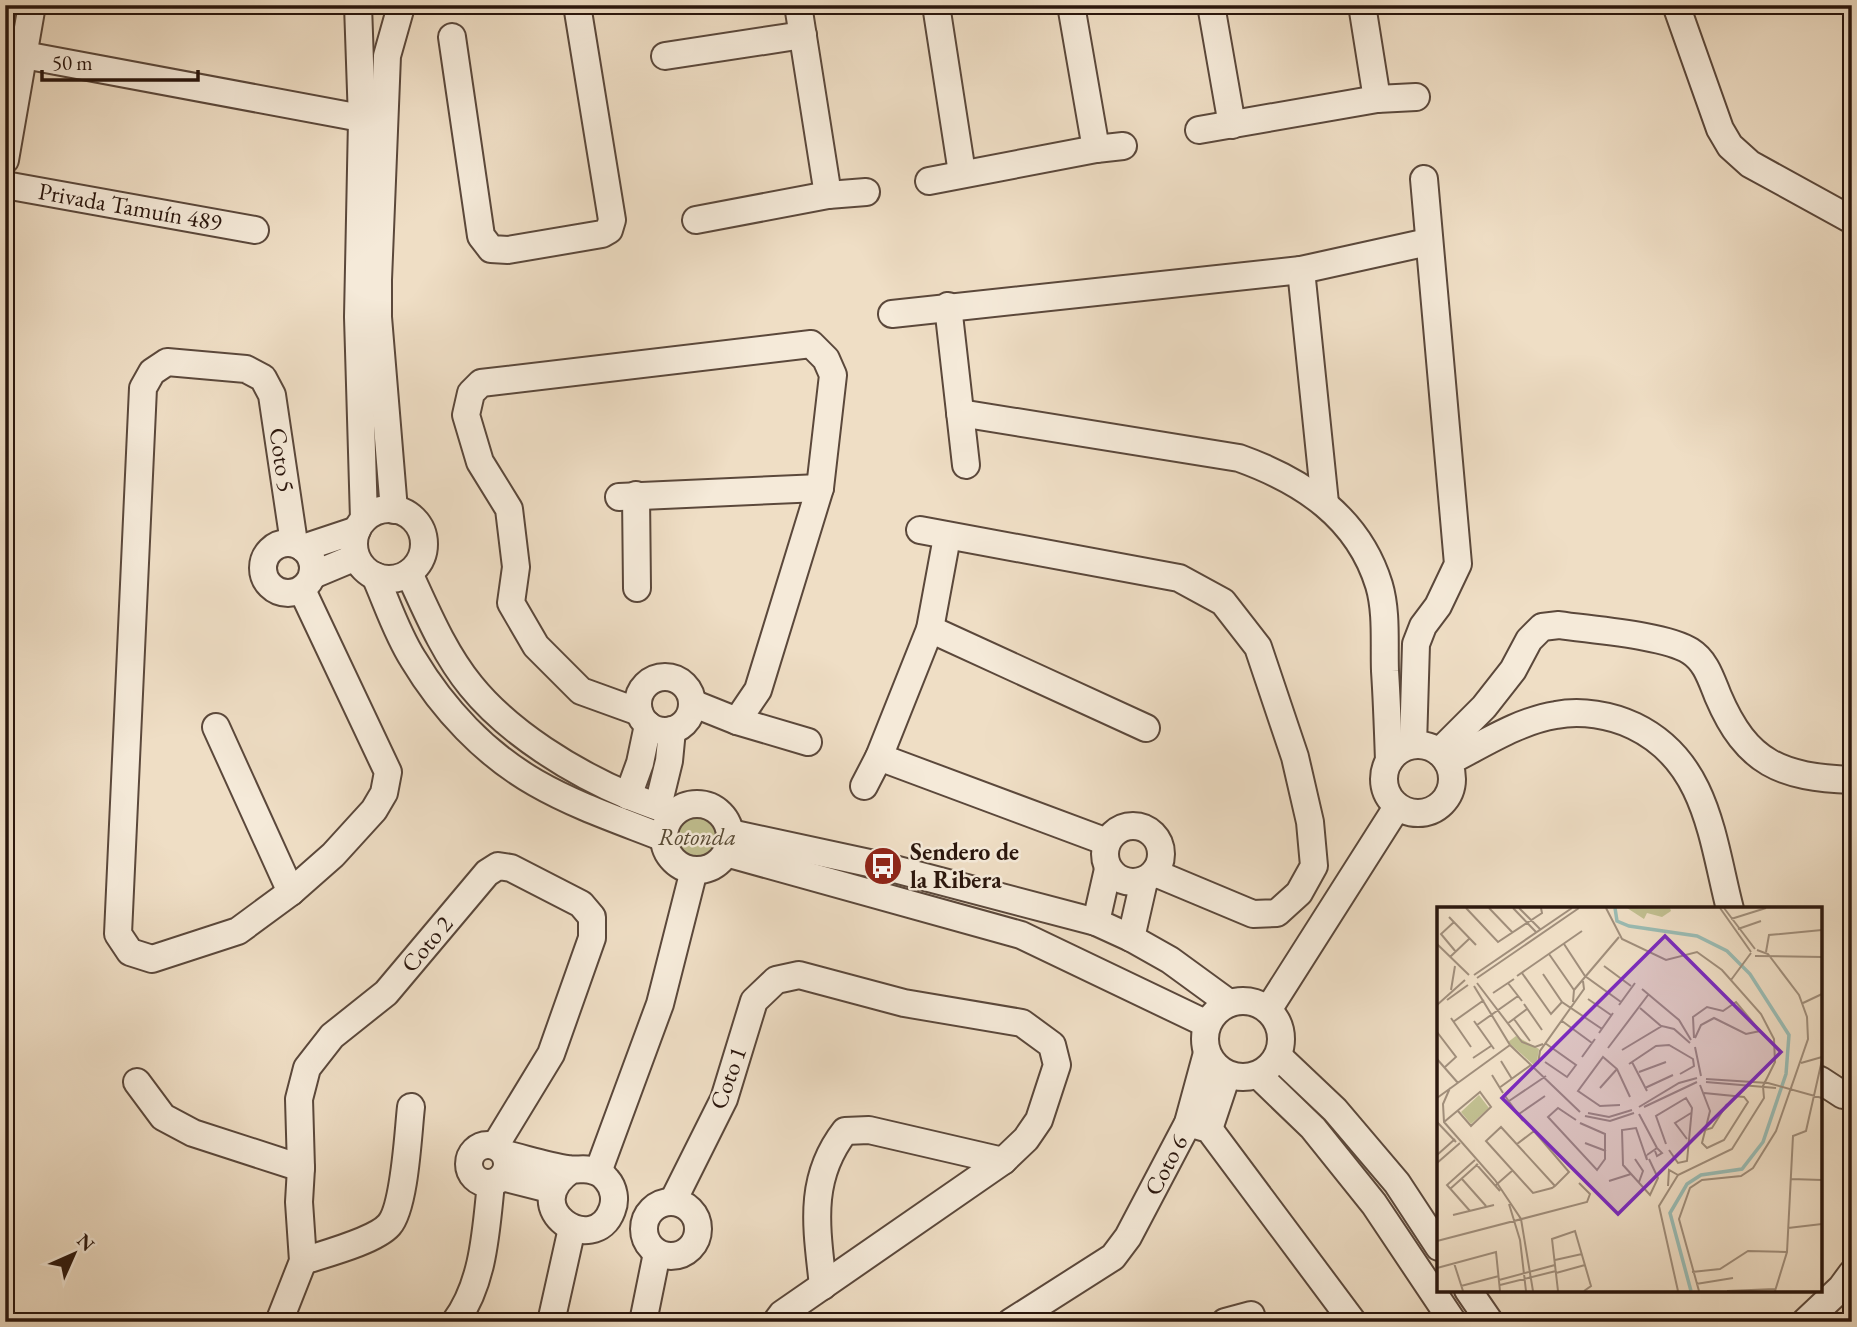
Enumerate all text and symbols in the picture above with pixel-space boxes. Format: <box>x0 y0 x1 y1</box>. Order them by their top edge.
scale bar <box>42 38 198 82</box>
text: 50 m <box>52 49 93 76</box>
street label: Privada Tamuín 489 <box>36 175 225 238</box>
street label: Coto 5 <box>263 426 302 494</box>
park label: Rotonda <box>658 821 736 852</box>
place label: Sendero de la Ribera <box>910 836 1019 895</box>
bus stop icon: Sendero de la Ribera <box>862 845 904 887</box>
inset map <box>1437 907 1822 1292</box>
street label: Coto 2 <box>394 909 460 978</box>
street label: Coto 1 <box>702 1042 753 1114</box>
street label: Coto 6 <box>1137 1129 1194 1201</box>
north arrow <box>38 1218 108 1288</box>
text: N <box>71 1228 100 1257</box>

